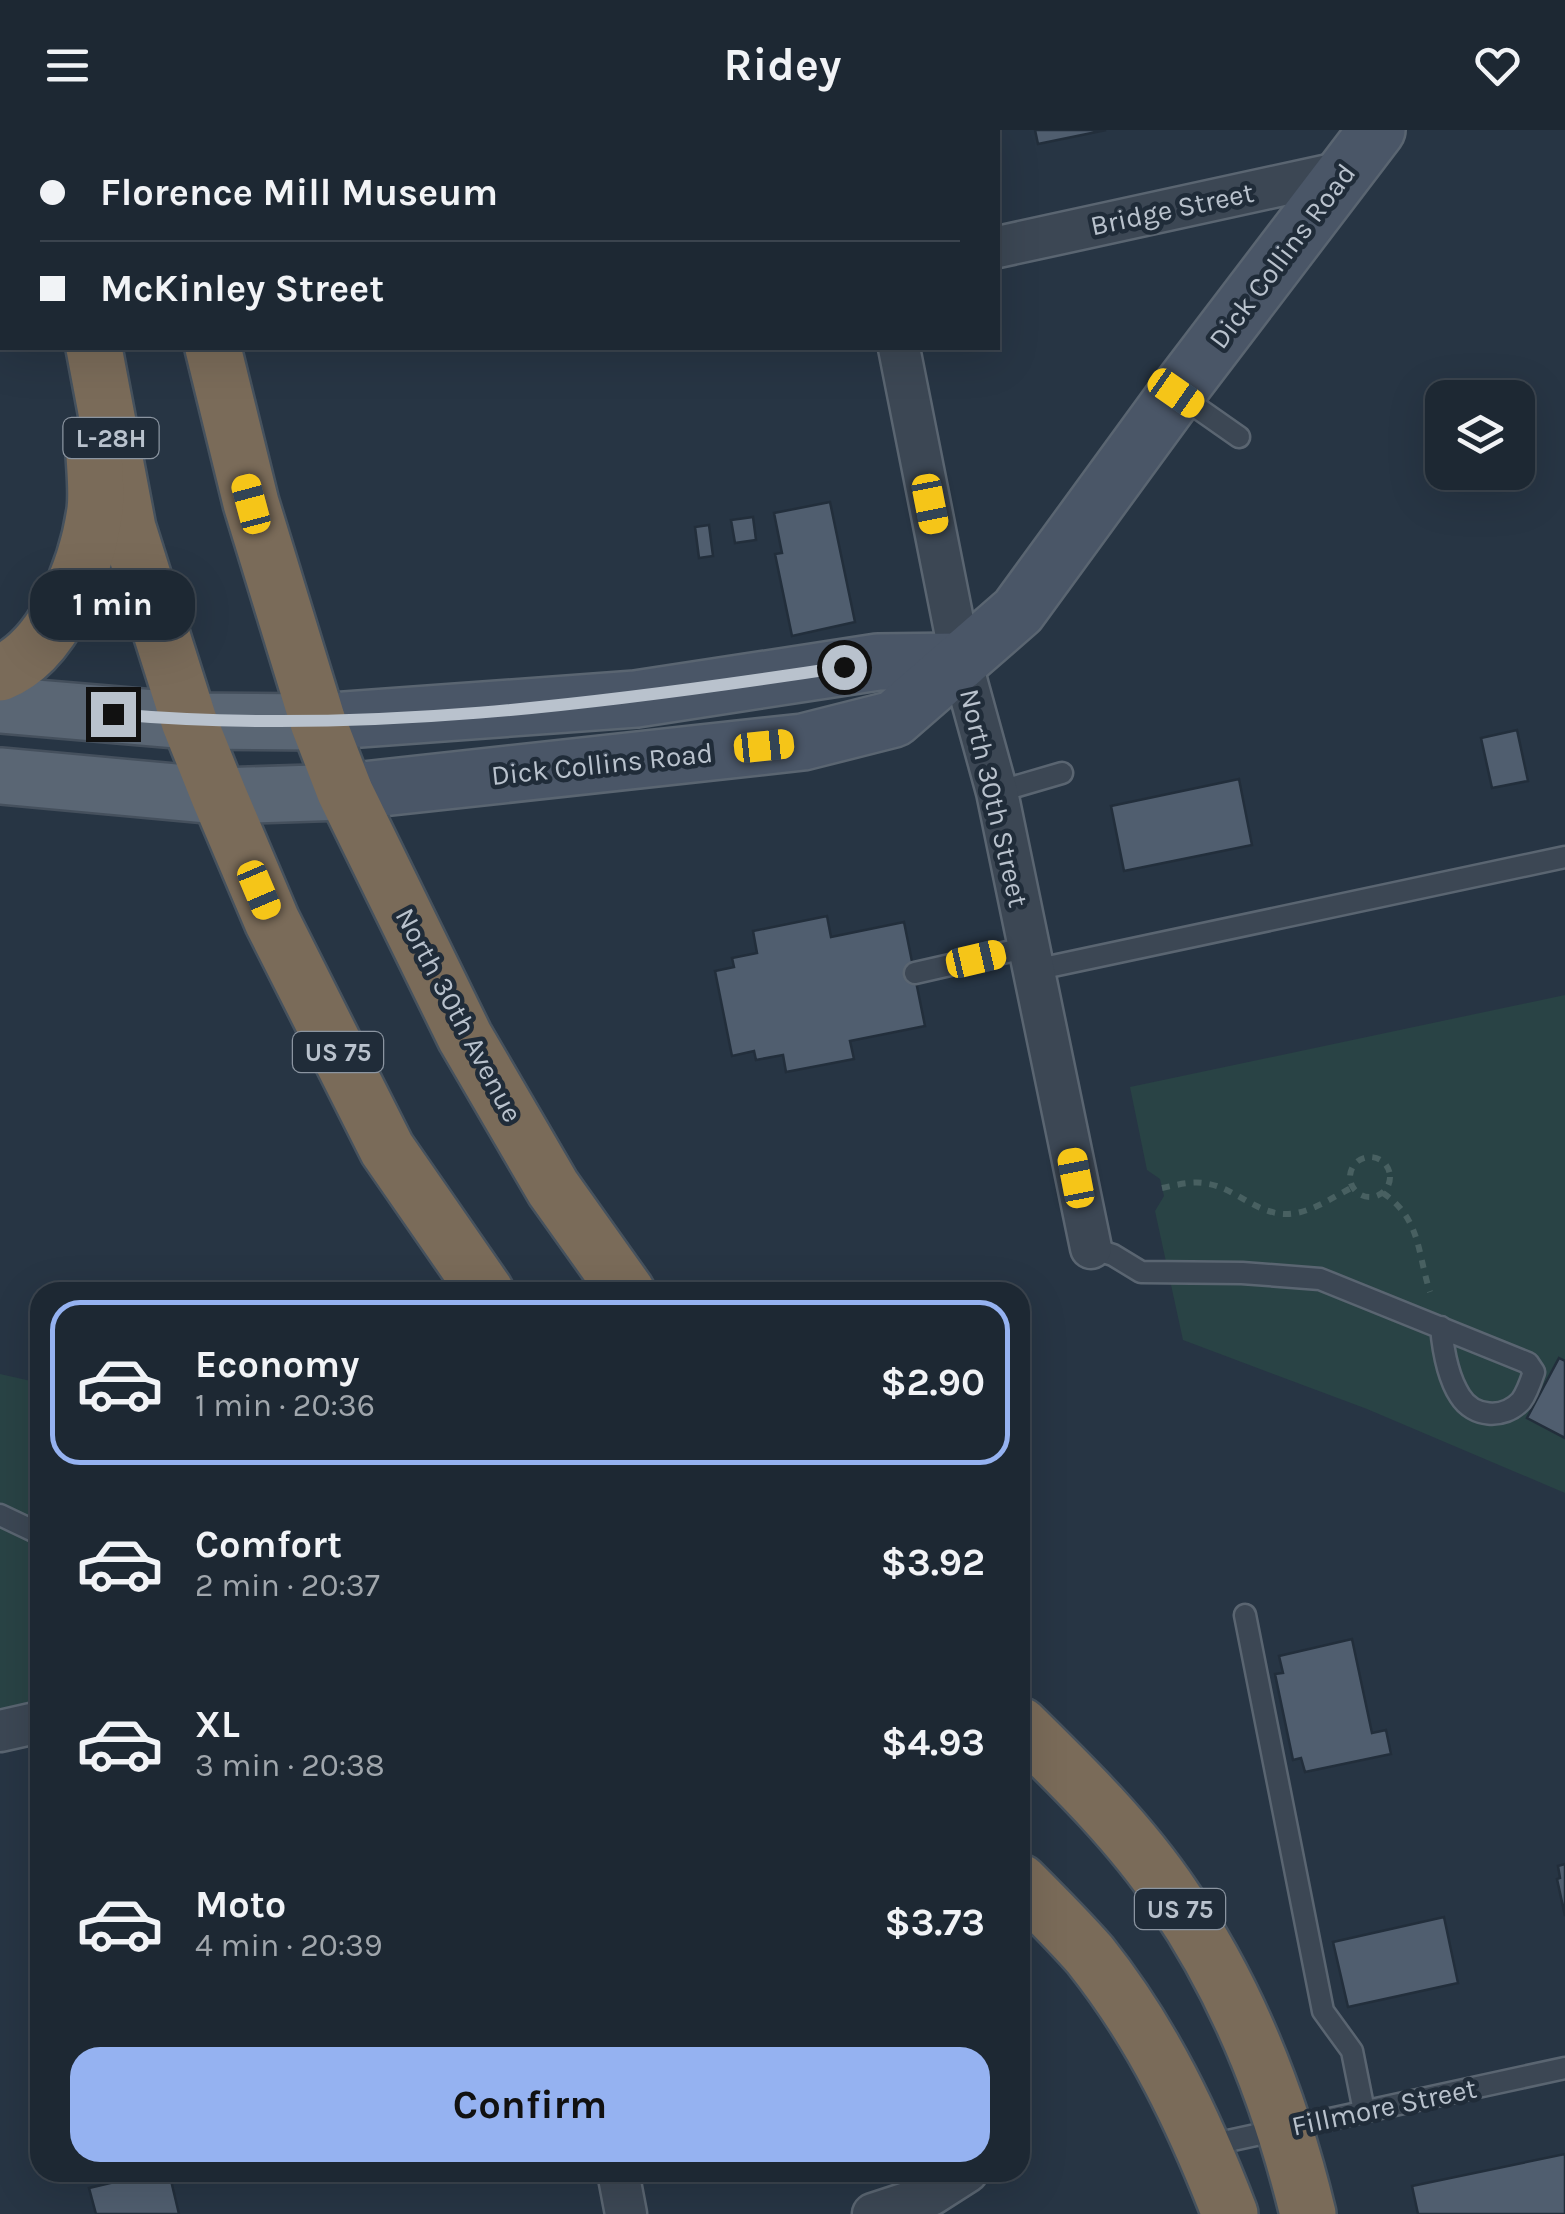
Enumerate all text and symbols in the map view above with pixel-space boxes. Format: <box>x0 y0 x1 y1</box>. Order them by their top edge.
icon: menu <box>40 38 95 93</box>
icon: heart <box>1470 38 1525 93</box>
text: Ridey <box>724 39 841 91</box>
street label: Dick Collins Road <box>1202 157 1362 355</box>
text: Florence Mill Museum <box>100 170 498 215</box>
street label: Bridge Street <box>1087 176 1257 242</box>
text: McKinley Street <box>100 266 384 311</box>
car <box>1143 364 1209 422</box>
map controls <box>1425 380 1535 490</box>
button: layers <box>1425 380 1535 490</box>
road number: L-28H <box>64 418 158 458</box>
car <box>229 471 273 537</box>
car <box>910 472 950 536</box>
callout: 1 min <box>31 569 196 639</box>
text: 1 min <box>72 586 153 623</box>
route start <box>822 645 867 690</box>
street label: North 30th Street <box>953 686 1035 910</box>
route end <box>91 692 136 737</box>
car <box>733 728 795 764</box>
street label: Dick Collins Road <box>489 736 715 792</box>
car <box>233 857 285 923</box>
street label: North 30th Avenue <box>389 902 529 1128</box>
car <box>943 938 1009 980</box>
road number: US 75 <box>293 1032 383 1072</box>
car <box>1056 1146 1096 1210</box>
icon: car <box>75 1338 165 1428</box>
text: Economy <box>195 1342 359 1387</box>
text: $2.90 <box>880 1360 985 1405</box>
text: 1 min · 20:36 <box>195 1387 375 1424</box>
icon: car <box>75 1518 165 1608</box>
text: Comfort <box>195 1522 342 1567</box>
text: $3.92 <box>881 1540 985 1585</box>
text: 2 min · 20:37 <box>195 1567 380 1604</box>
icon: car <box>75 1698 165 1788</box>
text: XL <box>195 1702 240 1747</box>
text: $4.93 <box>881 1720 985 1765</box>
text: 3 min · 20:38 <box>195 1747 385 1784</box>
icon: car <box>75 1878 165 1968</box>
text: Moto <box>195 1882 286 1927</box>
road number: US 75 <box>1135 1889 1225 1929</box>
text: $3.73 <box>884 1900 985 1945</box>
text: 4 min · 20:39 <box>195 1927 383 1964</box>
button: Confirm <box>70 2047 990 2162</box>
street label: Fillmore Street <box>1289 2071 1479 2143</box>

